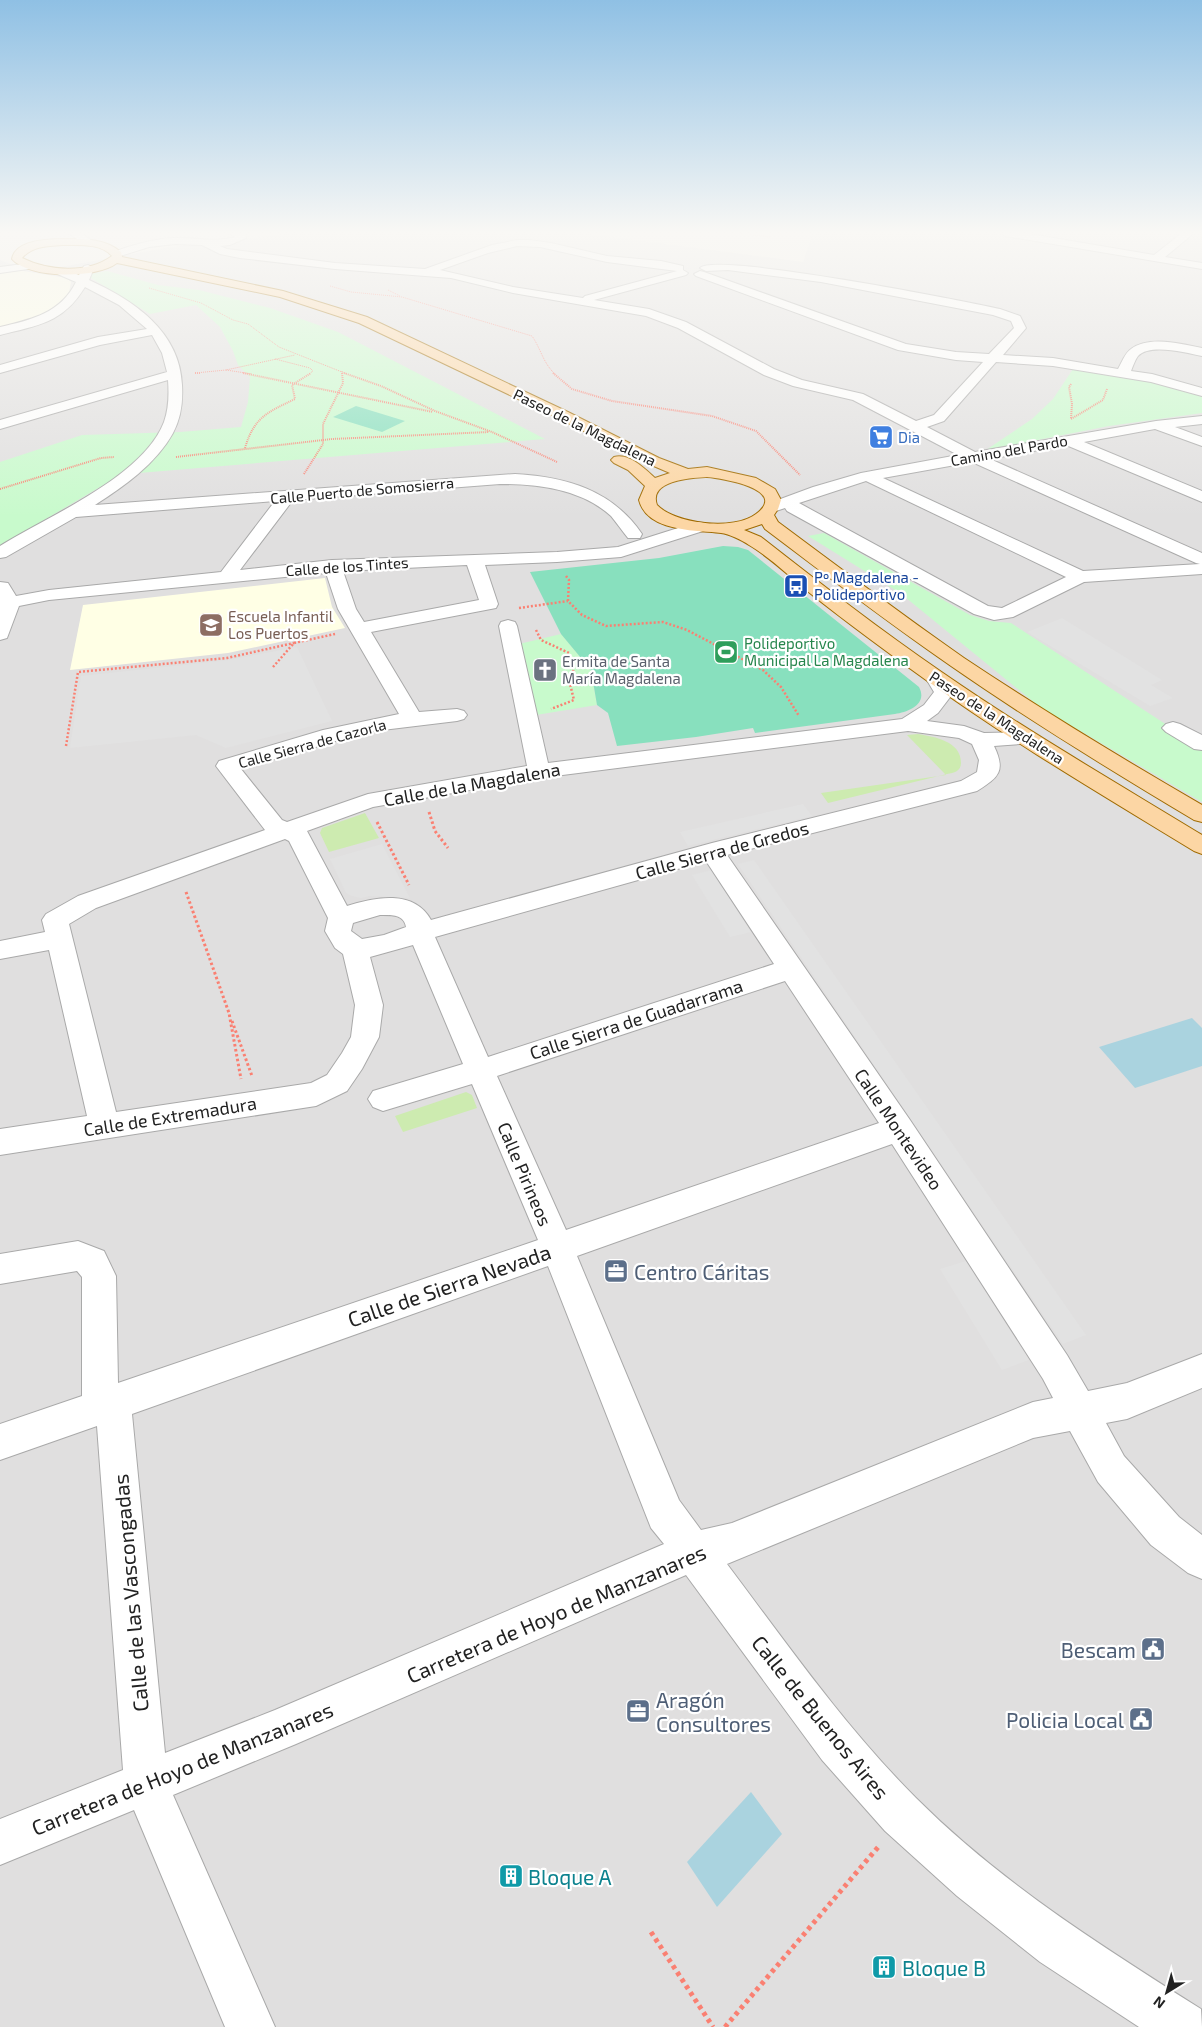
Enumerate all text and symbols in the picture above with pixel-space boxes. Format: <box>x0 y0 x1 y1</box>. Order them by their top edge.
street label: Paseo de la Magdalena <box>511 385 659 469</box>
supermarket icon: Dia <box>868 424 894 450</box>
place label: Dia <box>898 428 920 446</box>
street label: Camino del Pardo <box>949 431 1069 469</box>
street label: Calle Puerto de Somosierra <box>269 473 455 507</box>
street label: Calle de los Tintes <box>285 553 409 579</box>
place label: Pº Magdalena - Polideportivo <box>814 568 919 603</box>
bus stop icon: Pº Magdalena - Polideportivo <box>783 573 809 599</box>
place label: Escuela Infantil Los Puertos <box>228 607 334 642</box>
school or university icon: Escuela Infantil Los Puertos <box>198 612 224 638</box>
place label: Polideportivo Municipal La Magdalena <box>744 634 909 669</box>
sports icon: Polideportivo Municipal La Magdalena <box>713 639 739 665</box>
place label: Ermita de Santa María Magdalena <box>562 652 681 687</box>
church icon: Ermita de Santa María Magdalena <box>532 657 558 683</box>
street label: Paseo de la Magdalena <box>926 667 1068 767</box>
street label: Calle Sierra de Cazorla <box>236 715 388 771</box>
street label: Calle de la Magdalena <box>382 758 562 810</box>
street label: Calle Sierra de Gredos <box>633 816 811 884</box>
street label: Calle Sierra de Guadarrama <box>527 974 745 1064</box>
street label: Calle Montevideo <box>850 1064 948 1194</box>
street label: Calle de Extremadura <box>82 1091 258 1141</box>
street label: Calle Pirineos <box>493 1119 557 1229</box>
street label: Calle de Sierra Nevada <box>344 1238 554 1332</box>
office icon: Centro Cáritas <box>603 1258 629 1284</box>
place label: Centro Cáritas <box>634 1259 770 1284</box>
street label: Calle de las Vascongadas <box>107 1473 153 1713</box>
street label: Carretera de Hoyo de Manzanares <box>403 1538 709 1688</box>
street label: Calle de Buenos Aires <box>747 1630 895 1804</box>
public building icon: Bescam <box>1140 1636 1166 1662</box>
place label: Bescam <box>1061 1637 1136 1662</box>
place label: Aragón Consultores <box>656 1687 771 1736</box>
street label: Carretera de Hoyo de Manzanares <box>28 1696 336 1840</box>
office icon: Aragón Consultores <box>625 1698 651 1724</box>
public building icon: Policia Local <box>1128 1706 1154 1732</box>
place label: Policia Local <box>1006 1707 1125 1732</box>
building icon: Bloque A <box>498 1863 524 1889</box>
place label: Bloque A <box>528 1864 612 1889</box>
building icon: Bloque B <box>871 1954 897 1980</box>
place label: Bloque B <box>902 1955 986 1980</box>
north arrow <box>1142 1967 1192 2017</box>
text: N <box>1150 1993 1168 2013</box>

